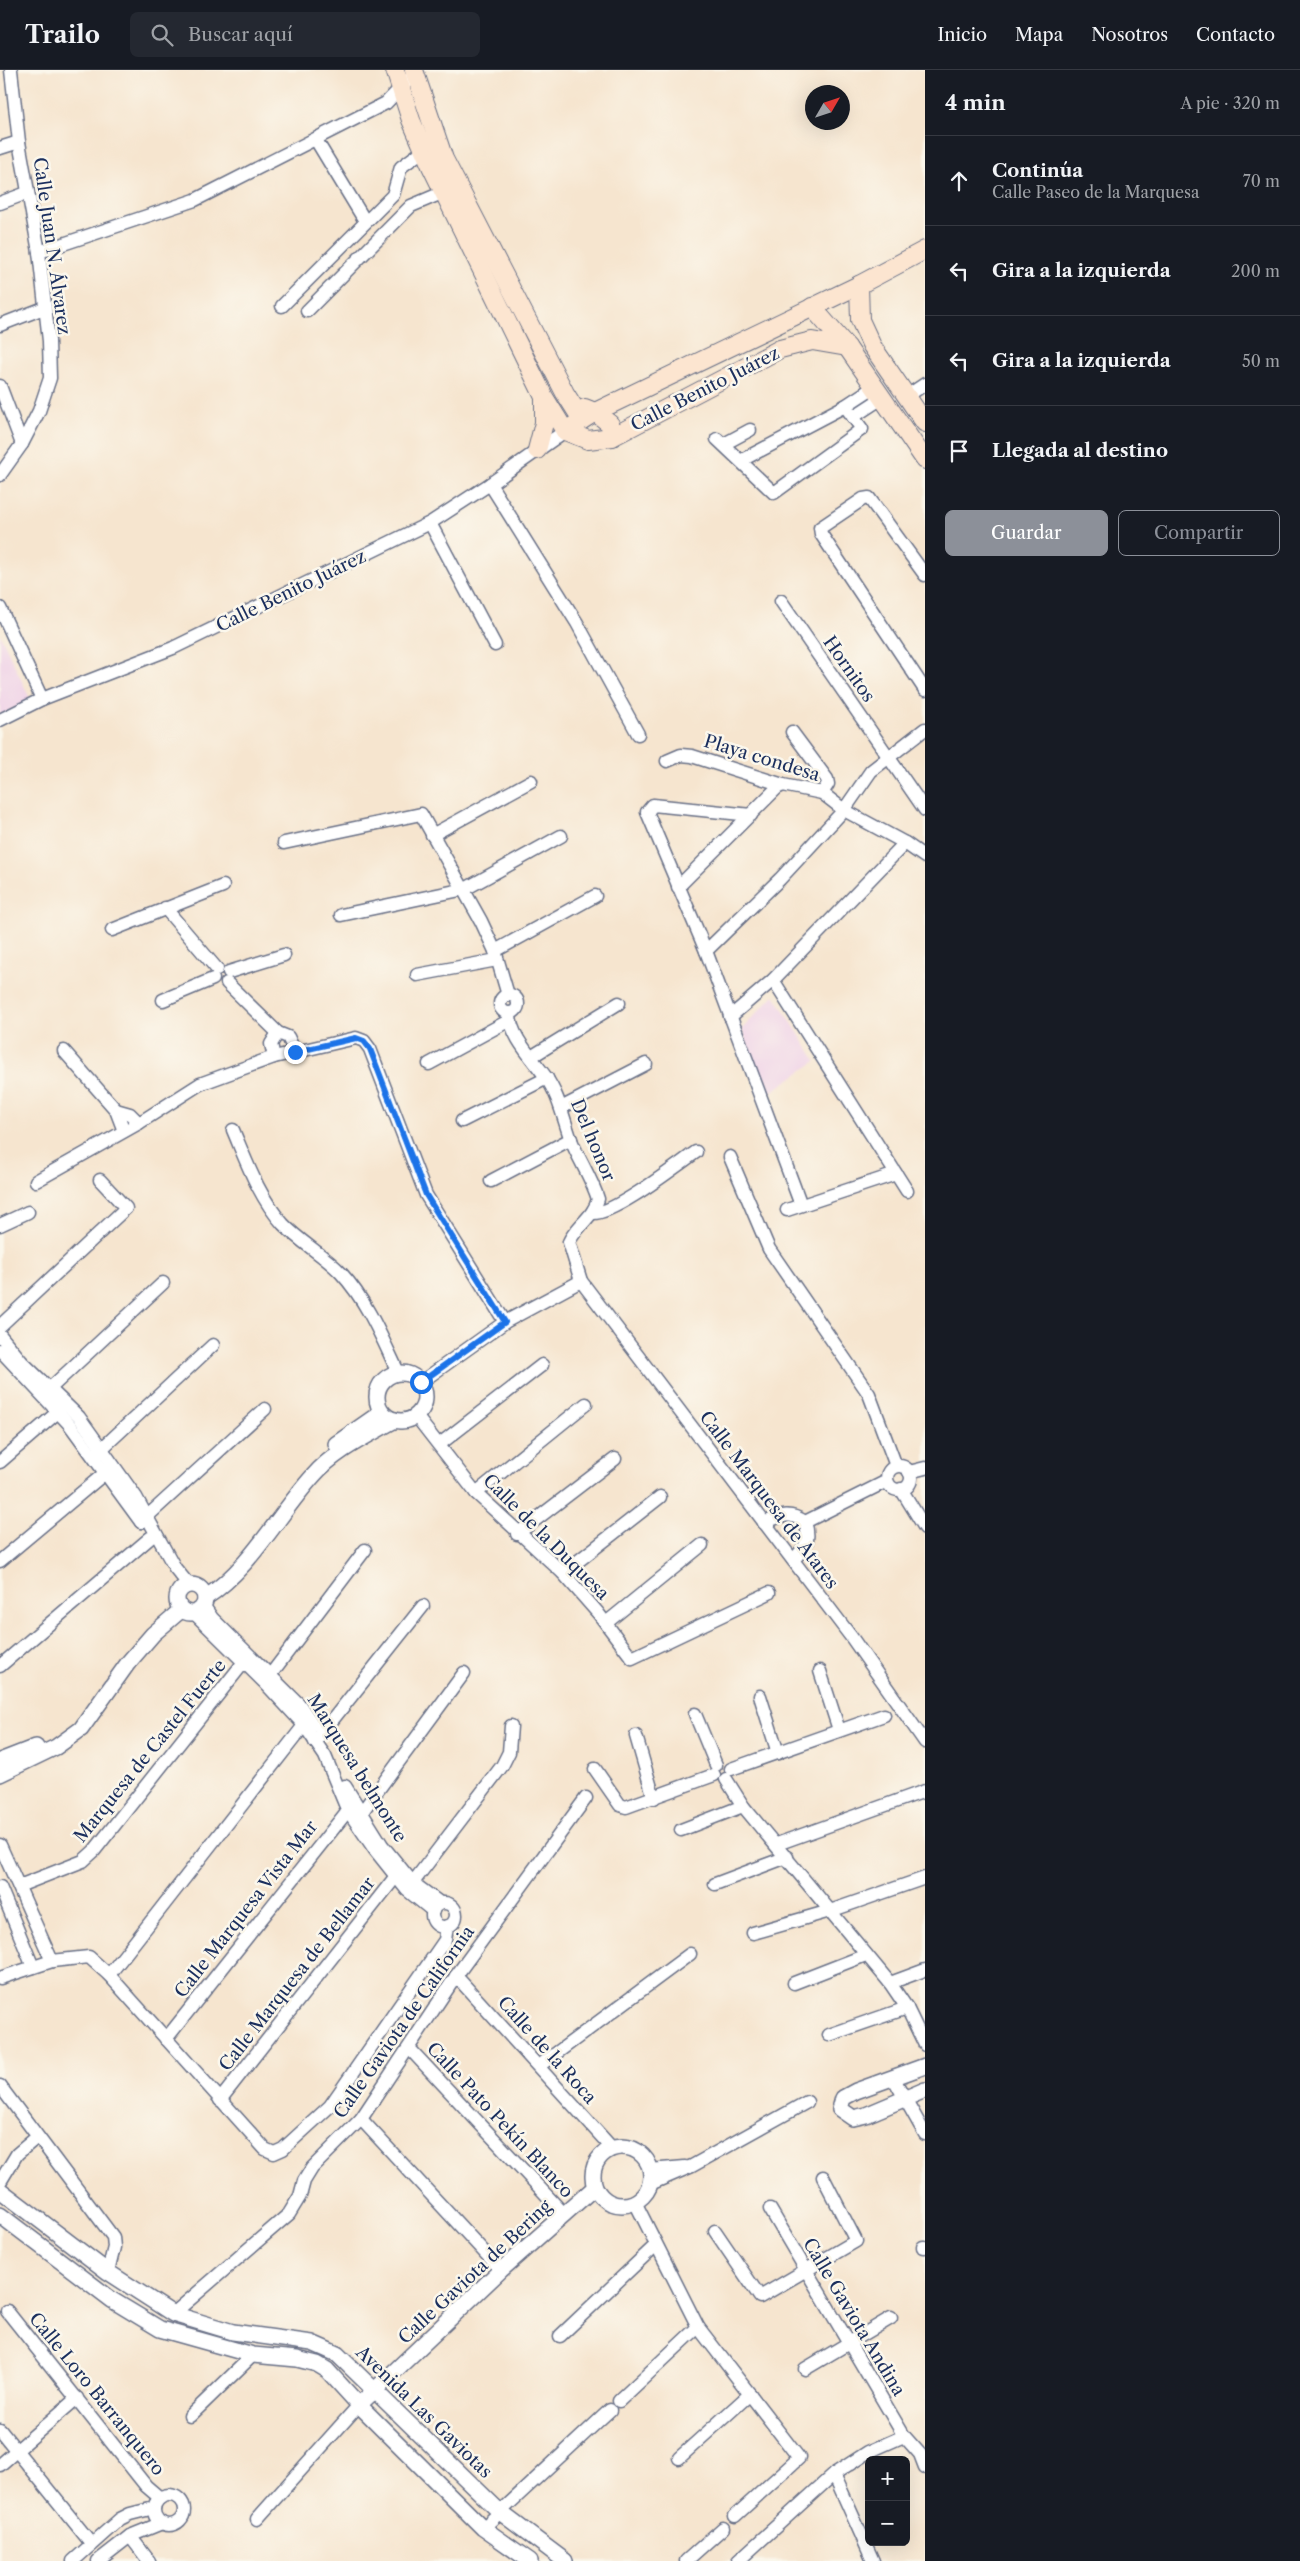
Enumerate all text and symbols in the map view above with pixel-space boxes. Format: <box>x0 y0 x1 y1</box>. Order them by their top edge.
search box <box>130 12 480 57</box>
text: Trailo <box>25 20 100 49</box>
icon: search <box>148 21 176 49</box>
text: Buscar aquí <box>188 23 293 46</box>
text: Inicio <box>938 24 987 46</box>
text: Mapa <box>1015 24 1063 46</box>
text: Nosotros <box>1091 24 1168 46</box>
text: Contacto <box>1196 24 1275 46</box>
north arrow <box>805 85 850 130</box>
text: 4 min <box>945 90 1006 115</box>
text: A pie · 320 m <box>1180 93 1280 113</box>
street label: Calle Juan N. Álvarez <box>29 156 76 336</box>
text: Continúa <box>992 159 1083 182</box>
icon: ahead <box>945 167 973 195</box>
text: 70 m <box>1243 171 1280 191</box>
text: Calle Paseo de la Marquesa <box>992 182 1199 202</box>
icon: left <box>945 257 973 285</box>
text: Gira a la izquierda <box>992 259 1171 282</box>
text: 200 m <box>1231 261 1280 281</box>
street label: Calle Benito Juárez <box>627 342 783 436</box>
icon: left <box>945 347 973 375</box>
text: Gira a la izquierda <box>992 349 1171 372</box>
text: 50 m <box>1242 351 1280 371</box>
icon: arrive <box>945 437 973 465</box>
text: Llegada al destino <box>992 439 1168 462</box>
button: Guardar <box>945 510 1108 556</box>
button: Compartir <box>1118 510 1280 556</box>
street label: Calle Benito Juárez <box>212 545 370 637</box>
street label: Hornitos <box>818 632 880 706</box>
street label: Playa condesa <box>701 730 823 786</box>
route end <box>284 1041 307 1064</box>
street label: Del honor <box>566 1096 620 1185</box>
route start <box>410 1371 433 1394</box>
street label: Calle Marquesa de Atares <box>695 1407 843 1593</box>
street label: Calle de la Duquesa <box>478 1469 614 1605</box>
street label: Marquesa de Castel Fuerte <box>69 1655 231 1847</box>
street label: Marquesa belmonte <box>302 1690 412 1846</box>
street label: Calle Marquesa Vista Mar <box>170 1816 322 2002</box>
street label: Calle Marquesa de Bellamar <box>214 1872 380 2075</box>
street label: Calle Gaviota de California <box>329 1921 479 2123</box>
street label: Calle de la Roca <box>493 1992 601 2109</box>
street label: Calle Pato Pekín Blanco <box>422 2038 578 2202</box>
street label: Calle Gaviota de Bering <box>394 2195 557 2349</box>
street label: Calle Gaviota Andina <box>798 2234 910 2400</box>
street label: Calle Loro Barranquero <box>24 2308 170 2480</box>
street label: Avenida Las Gaviotas <box>351 2341 497 2483</box>
map controls <box>865 2456 910 2546</box>
button: + <box>865 2456 910 2501</box>
button: − <box>865 2501 910 2546</box>

